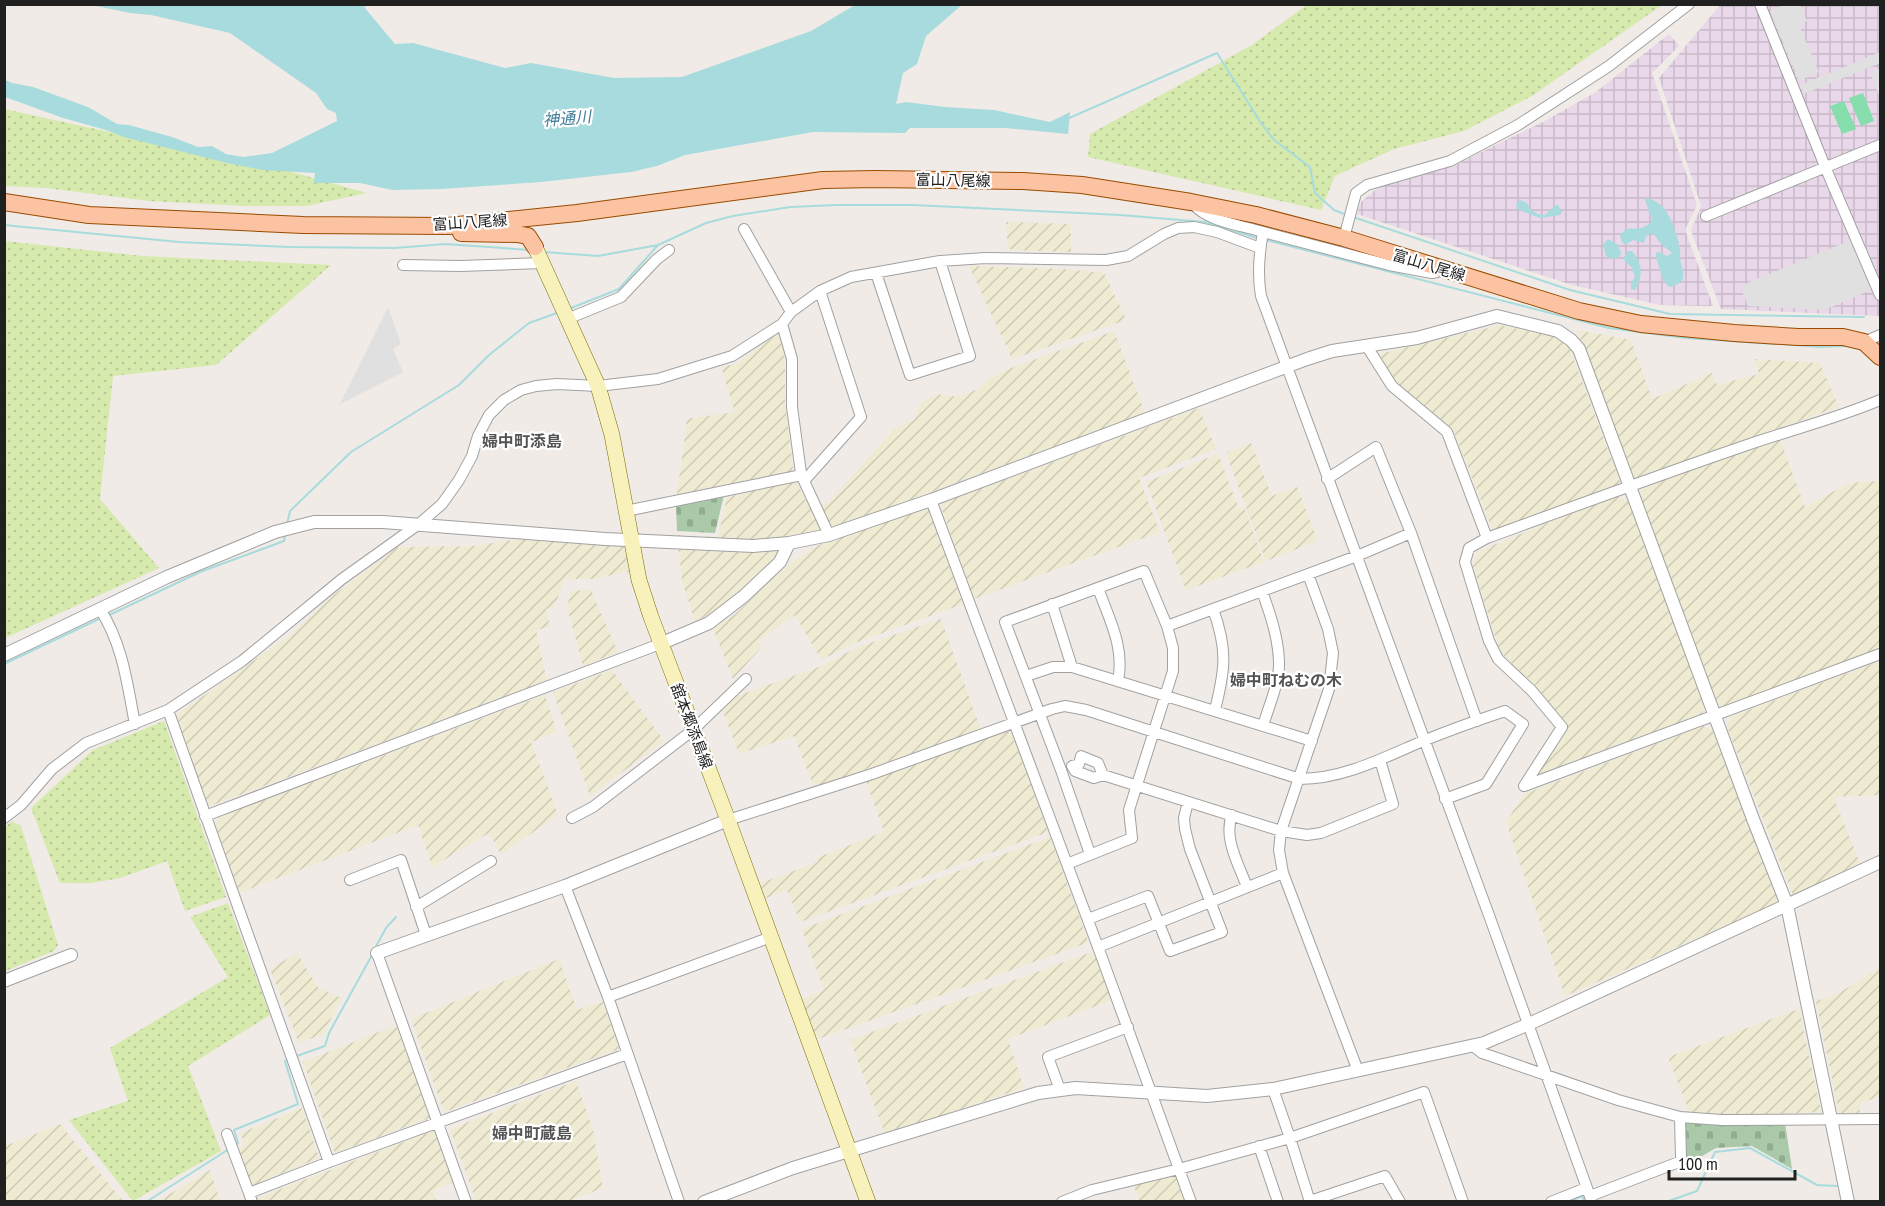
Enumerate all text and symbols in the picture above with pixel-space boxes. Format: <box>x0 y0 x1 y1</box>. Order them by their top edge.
water label: 神通川 <box>542 106 594 130</box>
street label: 富山八尾線 <box>915 170 991 190</box>
street label: 富山八尾線 <box>432 210 508 234</box>
street label: 富山八尾線 <box>1390 245 1468 285</box>
district label: 婦中町添島 <box>482 431 562 451</box>
district label: 婦中町ねむの木 <box>1230 670 1342 690</box>
street label: 舘本郷添島線 <box>667 681 717 771</box>
district label: 婦中町蔵島 <box>492 1123 572 1143</box>
scale bar <box>1669 1143 1795 1181</box>
text: 100 m <box>1678 1152 1718 1175</box>

